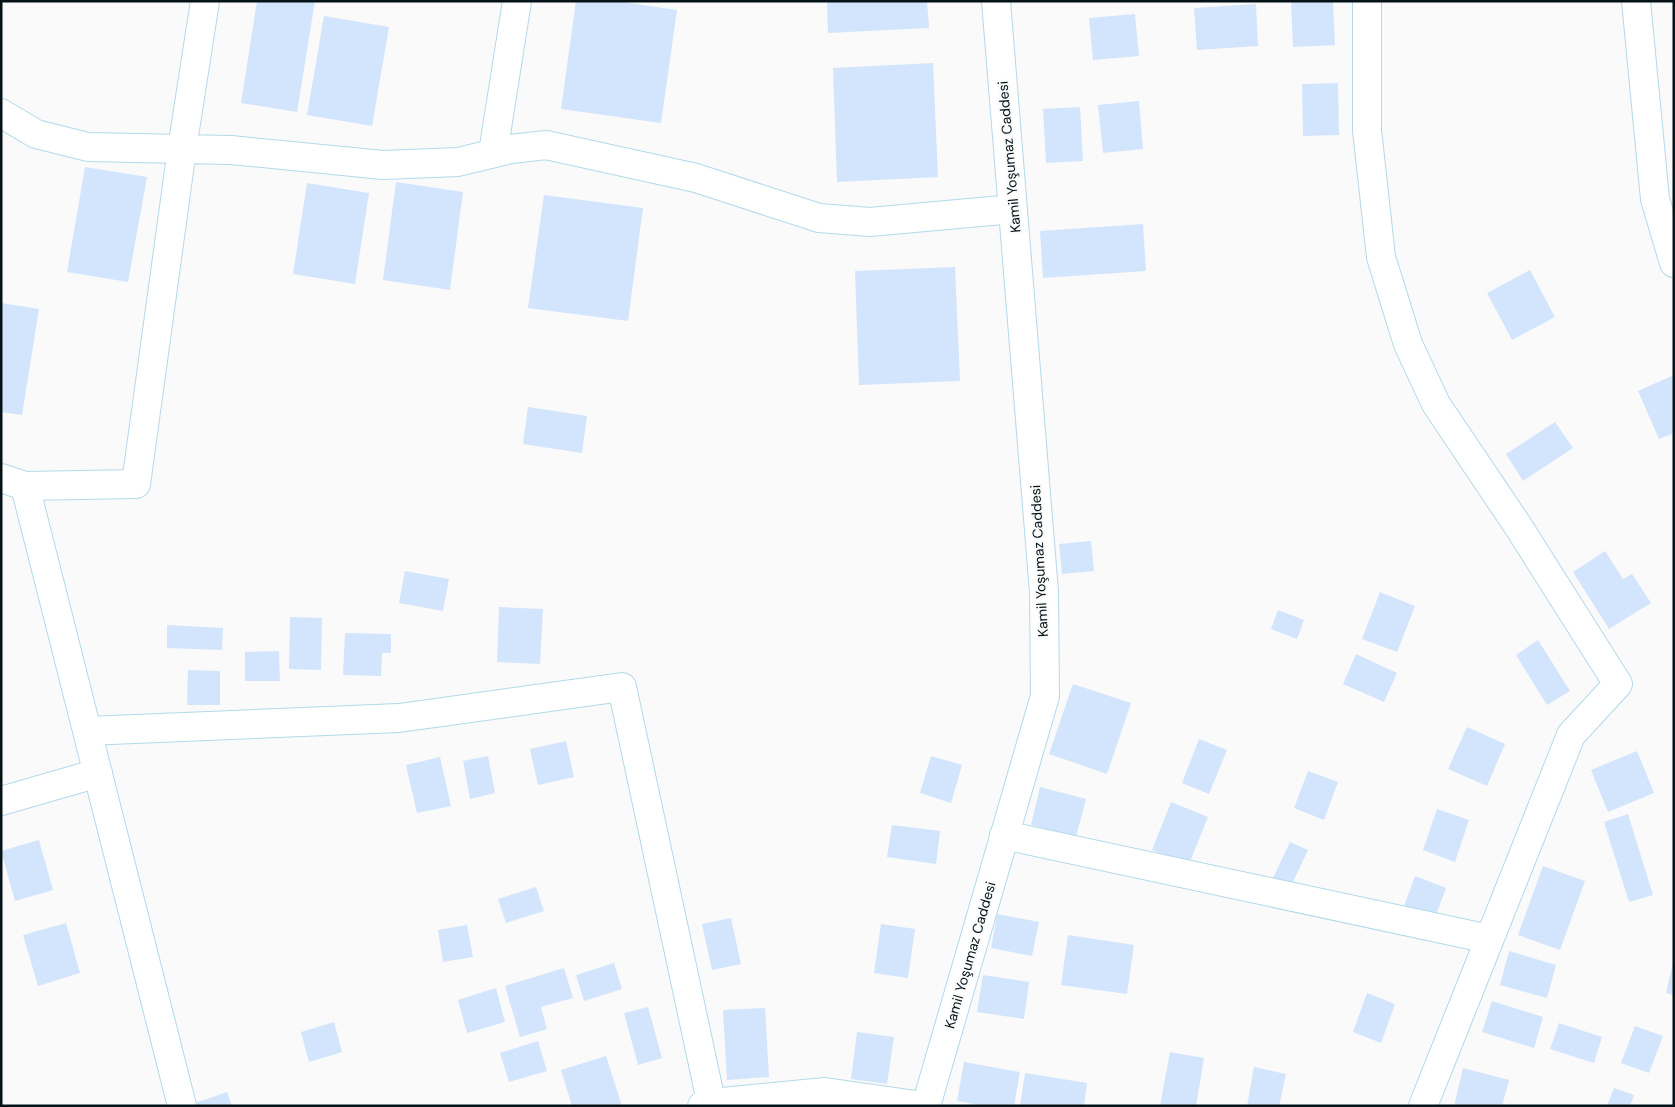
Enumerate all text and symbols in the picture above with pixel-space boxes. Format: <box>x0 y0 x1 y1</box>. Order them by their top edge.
street label: Kamil Yoşumaz Caddesi <box>993 80 1025 234</box>
street label: Kamil Yoşumaz Caddesi <box>1026 485 1052 637</box>
street label: Kamil Yoşumaz Caddesi <box>940 879 1000 1031</box>

